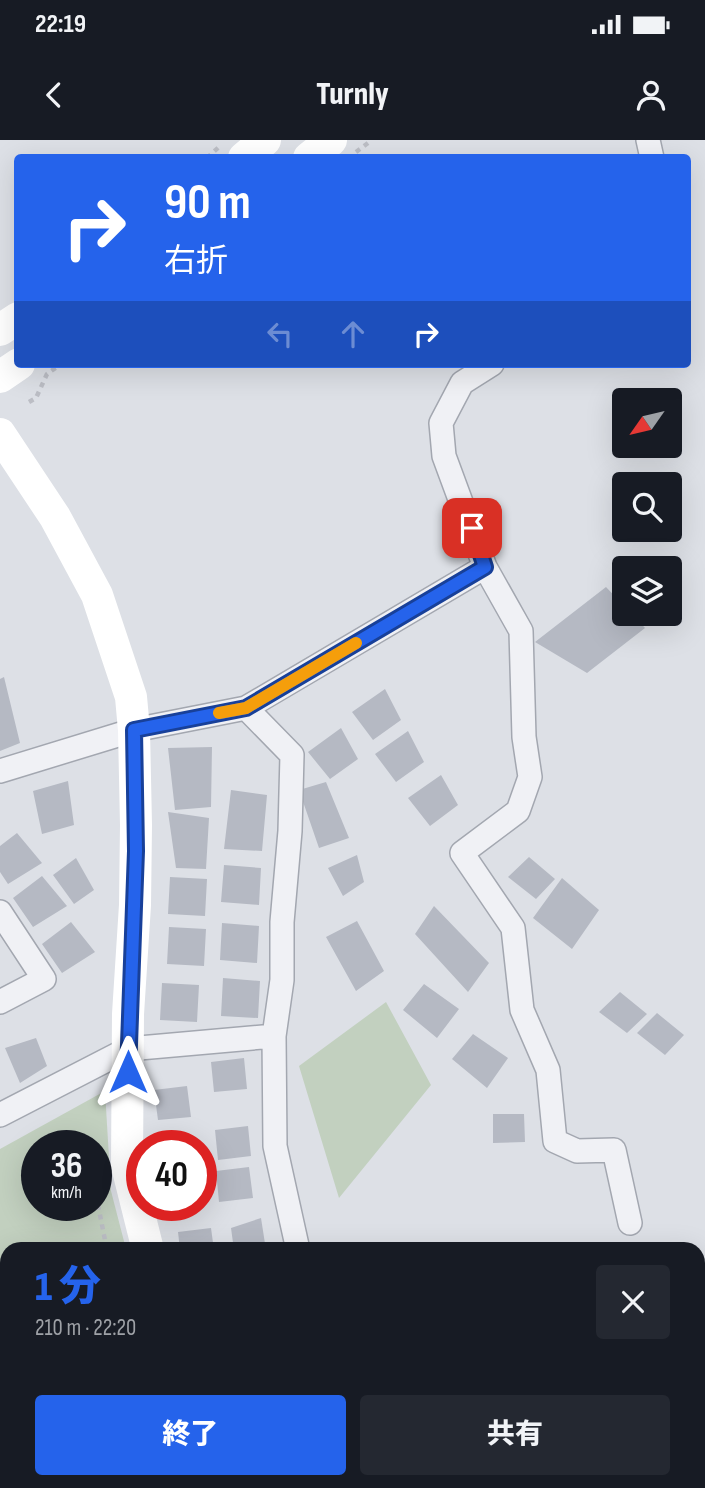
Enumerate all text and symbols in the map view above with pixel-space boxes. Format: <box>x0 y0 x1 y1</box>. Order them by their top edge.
text: 22:19 <box>35 9 86 40</box>
text: Turnly <box>316 75 389 114</box>
icon: back <box>35 76 73 114</box>
icon: person <box>632 76 670 114</box>
text: 90 m <box>164 174 251 233</box>
icon: right <box>49 182 140 273</box>
text: 右折 <box>164 242 228 281</box>
icon: left <box>261 315 299 353</box>
icon: ahead <box>334 315 372 353</box>
icon: right <box>407 315 445 353</box>
north arrow <box>612 388 682 458</box>
map controls <box>612 388 682 626</box>
button: search <box>612 472 682 542</box>
pin <box>442 498 502 558</box>
icon: arrive <box>453 509 491 547</box>
button: layers <box>612 556 682 626</box>
position arrow <box>91 1035 165 1109</box>
speed limit sign: 40 <box>126 1130 217 1221</box>
text: 36 <box>50 1145 83 1188</box>
text: km/h <box>51 1182 82 1203</box>
text: 1 分 <box>35 1262 101 1313</box>
button: close <box>596 1265 670 1339</box>
text: 210 m · 22:20 <box>35 1314 136 1342</box>
button: 終了 <box>35 1395 346 1475</box>
button: 共有 <box>360 1395 670 1475</box>

